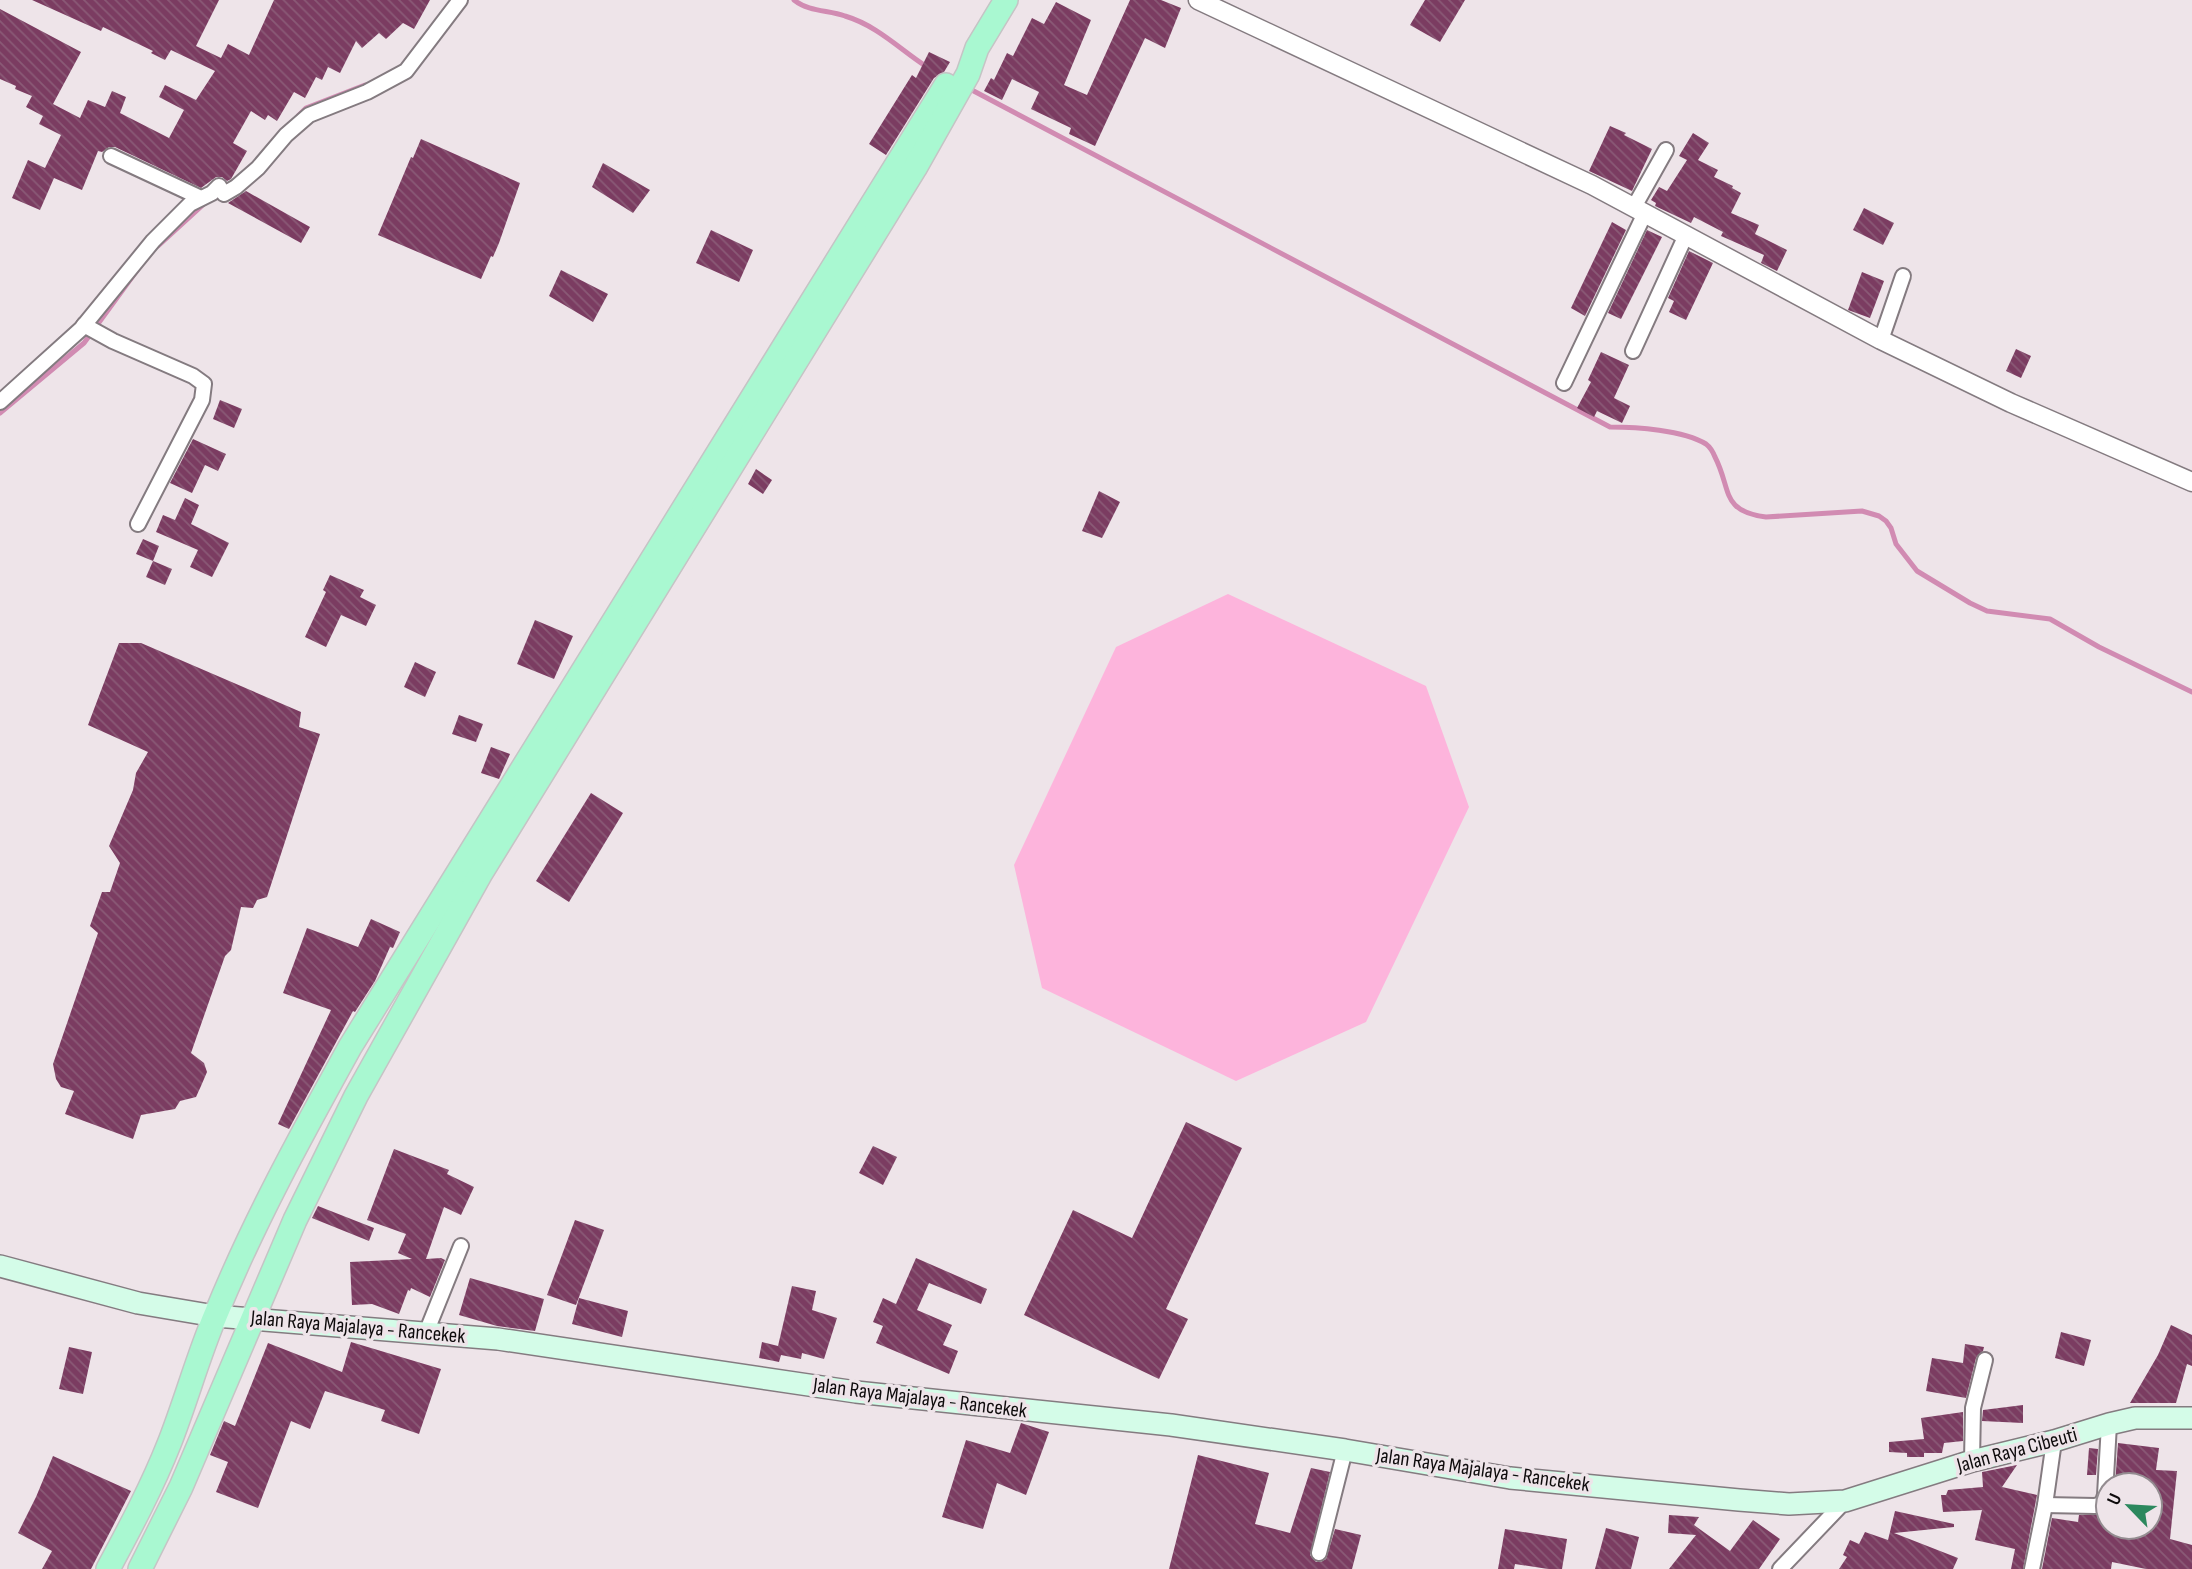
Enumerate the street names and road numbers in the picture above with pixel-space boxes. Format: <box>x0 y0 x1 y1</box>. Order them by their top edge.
street label: Jalan Raya Majalaya - Rancekek <box>249 1305 466 1349</box>
street label: Jalan Raya Majalaya - Rancekek <box>811 1372 1028 1424</box>
street label: Jalan Raya Cibeuti <box>1953 1422 2080 1478</box>
street label: Jalan Raya Majalaya - Rancekek <box>1374 1443 1591 1497</box>

